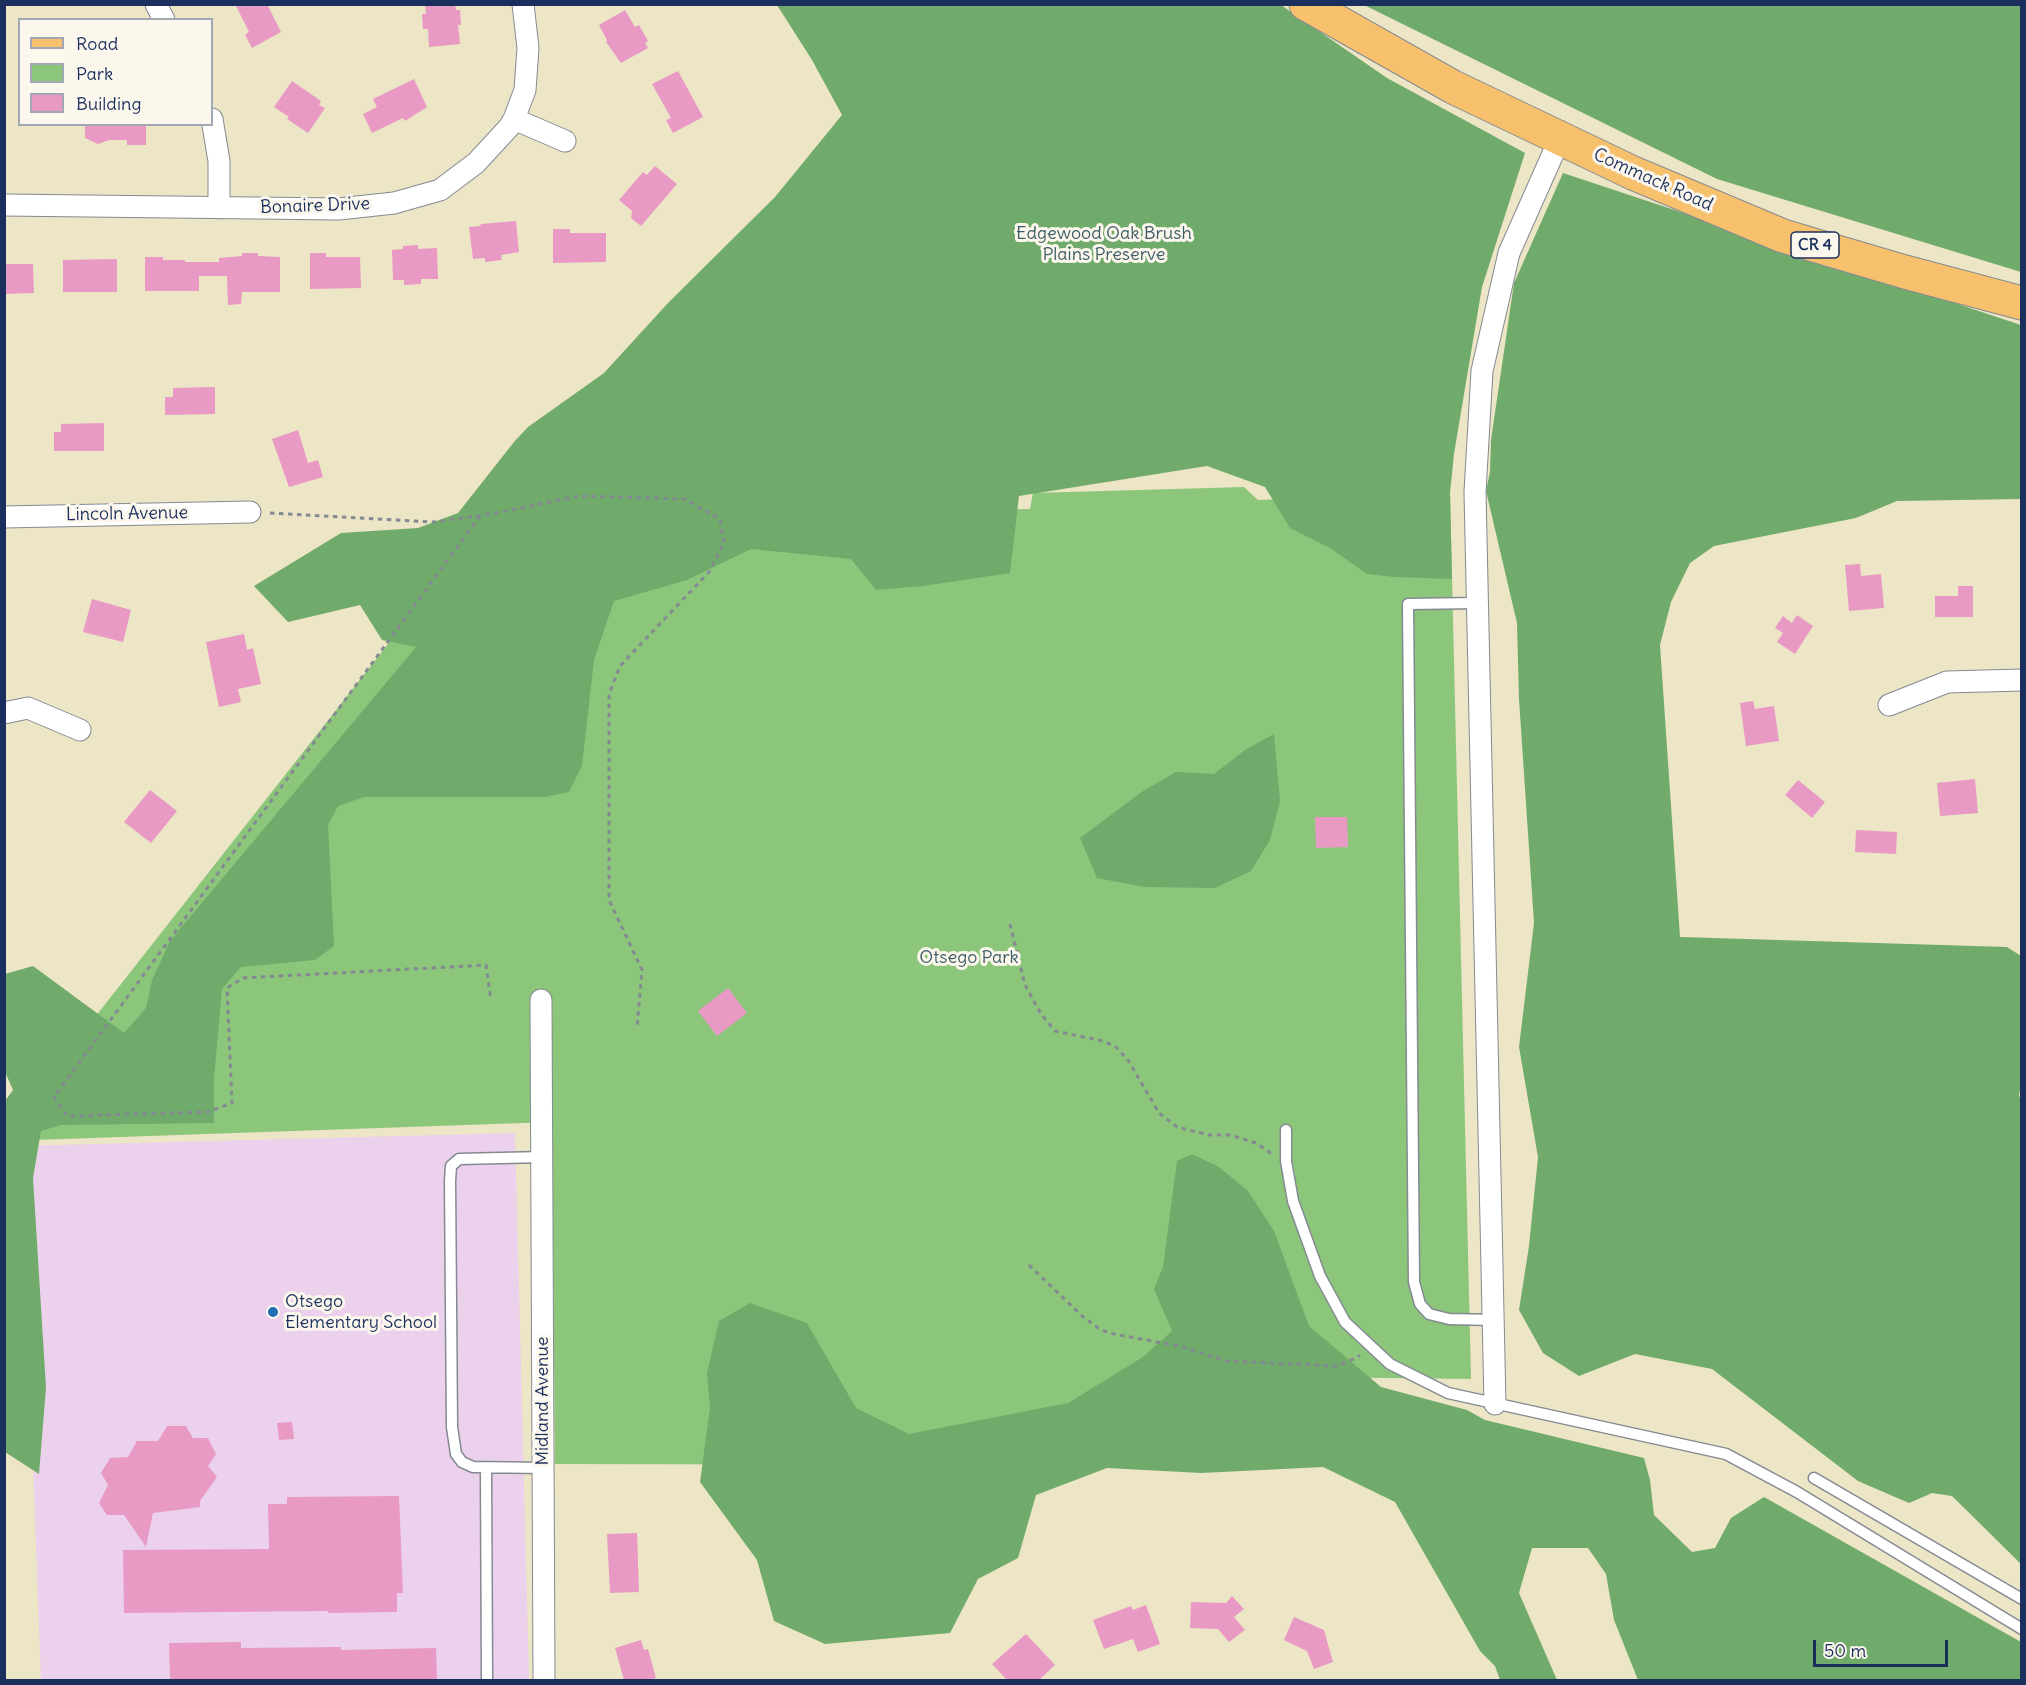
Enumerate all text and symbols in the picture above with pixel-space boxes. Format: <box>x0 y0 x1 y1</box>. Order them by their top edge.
legend <box>18 18 213 126</box>
text: Road <box>76 32 118 55</box>
text: Park <box>76 62 113 85</box>
text: Building <box>76 92 141 115</box>
street label: Commack Road <box>1590 144 1716 216</box>
street label: Bonaire Drive <box>260 193 370 219</box>
park label: Edgewood Oak Brush Plains Preserve <box>1016 223 1192 266</box>
road number: CR 4 <box>1791 232 1839 258</box>
street label: Lincoln Avenue <box>66 502 188 526</box>
park label: Otsego Park <box>919 947 1019 969</box>
place label: Otsego Elementary School <box>285 1291 437 1334</box>
marker: Otsego Elementary School <box>266 1305 280 1319</box>
street label: Midland Avenue <box>532 1336 554 1466</box>
scale bar <box>1816 1628 1951 1666</box>
text: 50 m <box>1824 1639 1866 1662</box>

